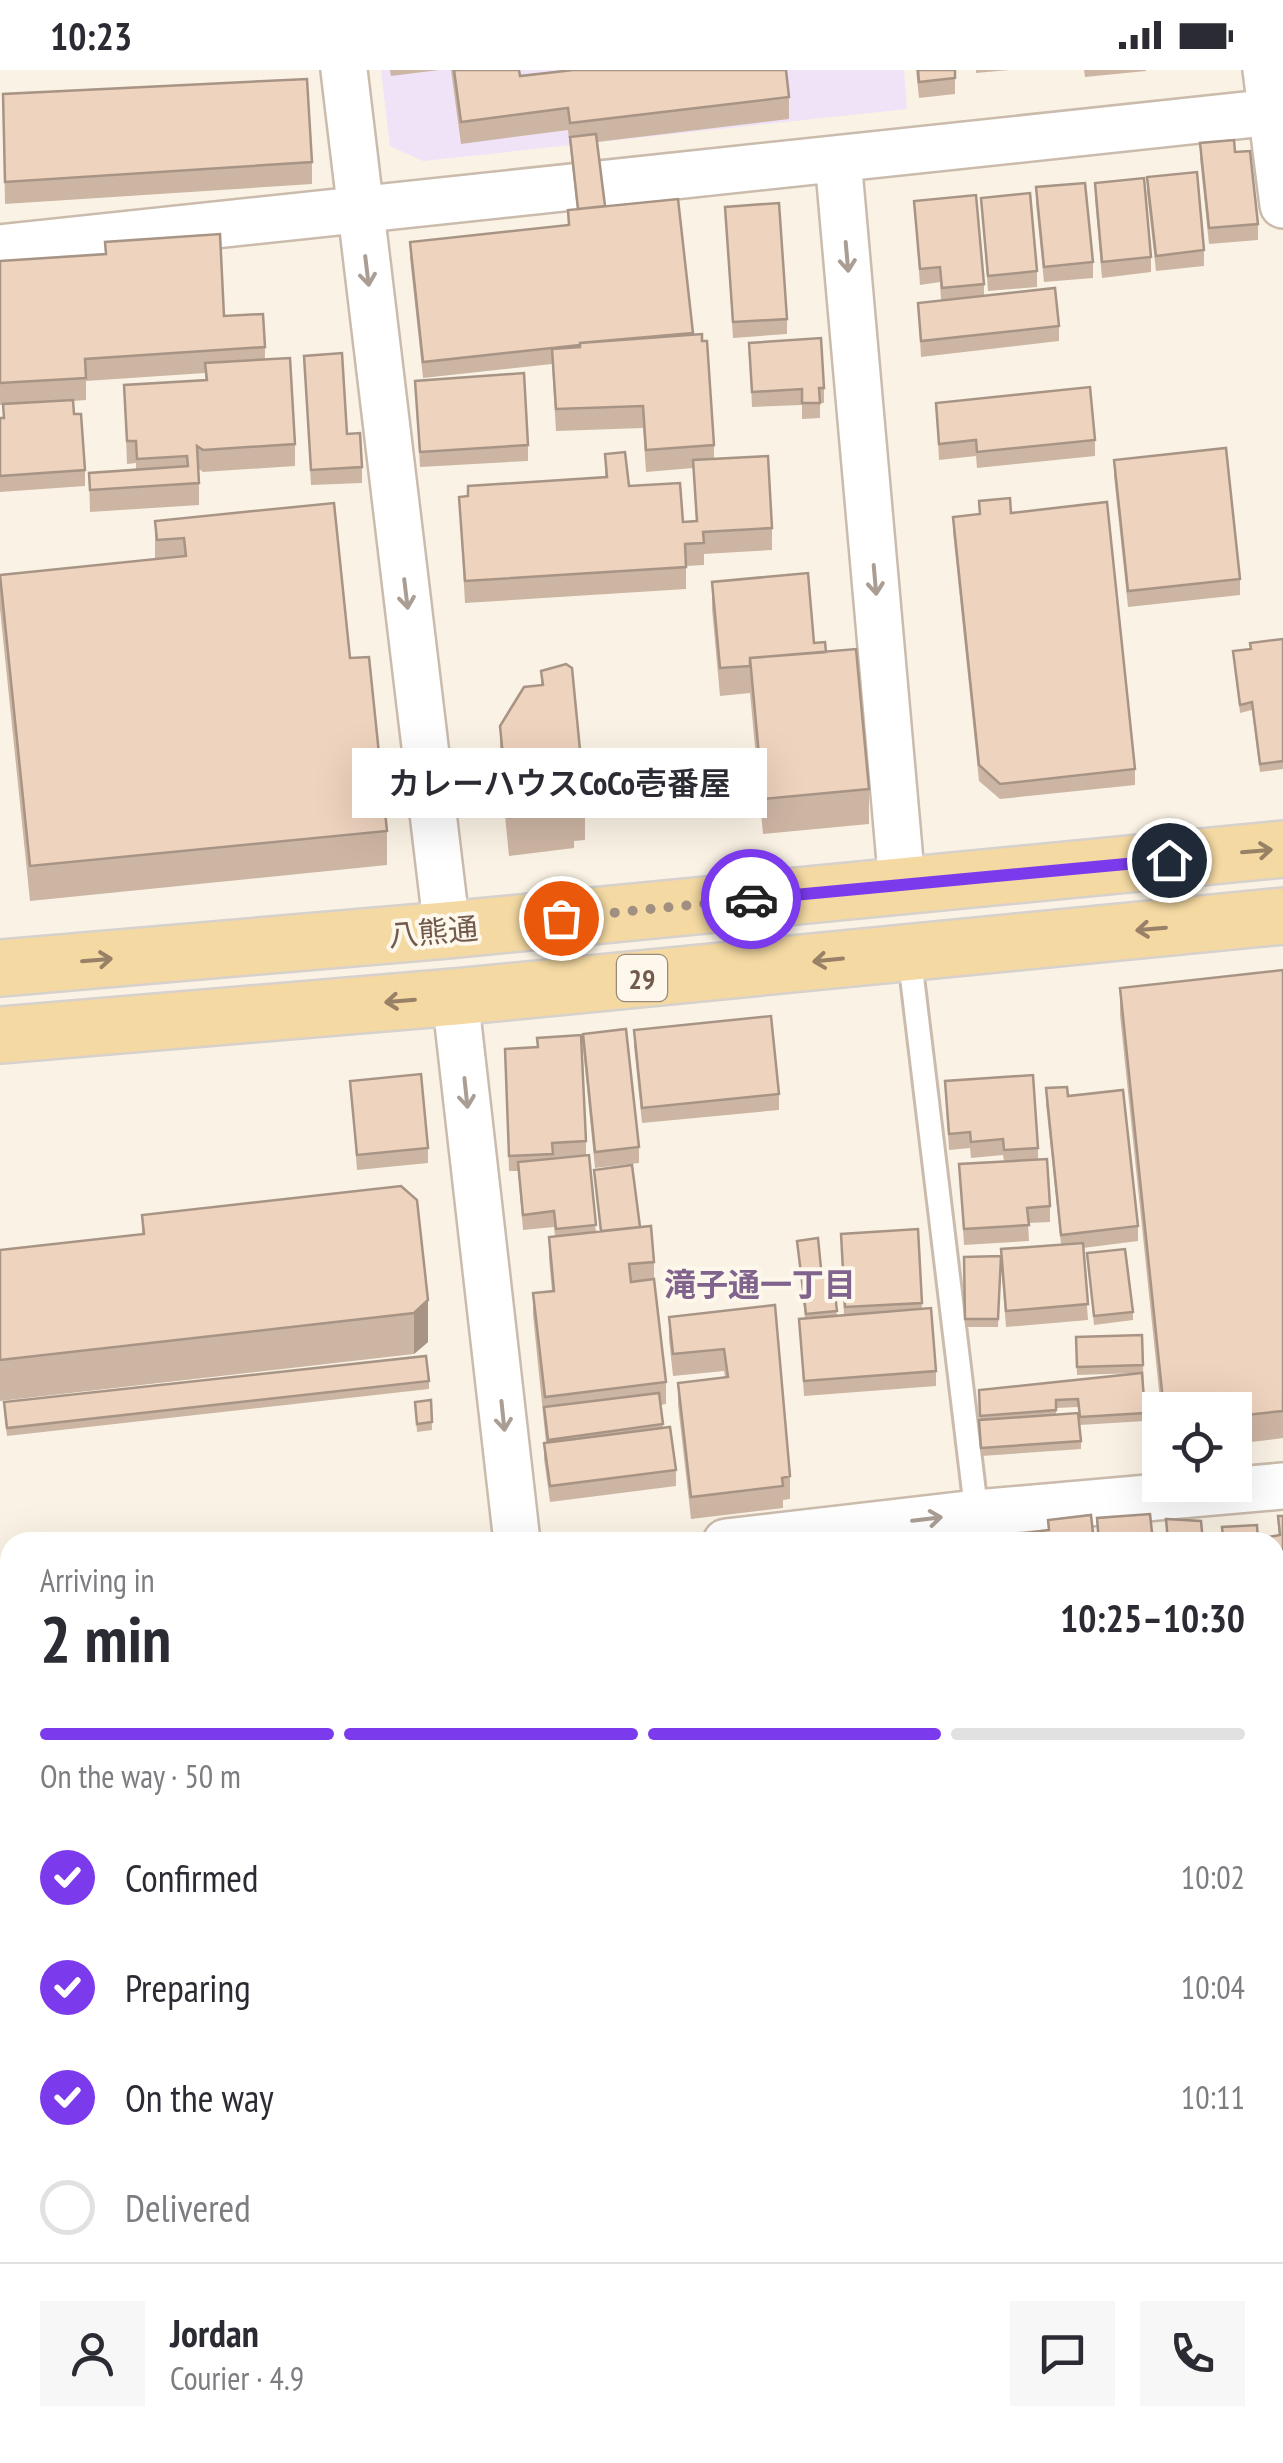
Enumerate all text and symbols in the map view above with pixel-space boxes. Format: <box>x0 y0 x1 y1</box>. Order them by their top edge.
text: 10:23 <box>50 11 132 60</box>
one-way arrow <box>837 240 856 272</box>
one-way arrow <box>358 255 377 287</box>
one-way arrow <box>866 564 885 596</box>
one-way arrow <box>397 577 416 609</box>
callout: カレーハウスCoCo壱番屋 <box>354 748 768 818</box>
text: カレーハウスCoCo壱番屋 <box>388 762 731 804</box>
pin <box>1127 818 1212 903</box>
icon: home <box>1142 833 1197 888</box>
one-way arrow <box>1241 842 1273 861</box>
courier <box>701 849 801 949</box>
icon: car <box>724 872 779 927</box>
pin <box>519 876 604 961</box>
icon: bag <box>534 891 589 946</box>
street label: 八熊通 <box>386 908 480 954</box>
one-way arrow <box>1136 919 1168 938</box>
one-way arrow <box>81 950 113 969</box>
one-way arrow <box>812 950 844 969</box>
road number: 29 <box>617 955 667 1001</box>
one-way arrow <box>384 992 416 1011</box>
one-way arrow <box>457 1077 476 1109</box>
district label: 滝子通一丁目 <box>664 1263 856 1305</box>
map controls <box>1142 1392 1252 1502</box>
button: locate <box>1142 1392 1252 1502</box>
one-way arrow <box>494 1400 513 1432</box>
one-way arrow <box>911 1509 943 1528</box>
text: Arriving in <box>40 1559 155 1601</box>
text: 10:25–10:30 <box>1060 1593 1245 1642</box>
text: 2 min <box>40 1596 171 1680</box>
text: On the way · 50 m <box>40 1755 241 1797</box>
icon: check <box>40 1850 95 1905</box>
text: Confirmed <box>125 1853 258 1902</box>
text: 10:02 <box>1181 1856 1245 1898</box>
icon: check <box>40 1960 95 2015</box>
text: Preparing <box>125 1963 251 2012</box>
text: 10:04 <box>1181 1966 1245 2008</box>
icon: check <box>40 2070 95 2125</box>
text: On the way <box>125 2073 273 2122</box>
text: 10:11 <box>1181 2076 1245 2118</box>
text: Delivered <box>125 2183 251 2232</box>
button: person <box>40 2301 145 2406</box>
button: chat <box>1010 2301 1115 2406</box>
button: phone <box>1140 2301 1245 2406</box>
text: Jordan <box>170 2308 259 2357</box>
text: Courier · 4.9 <box>170 2357 304 2399</box>

